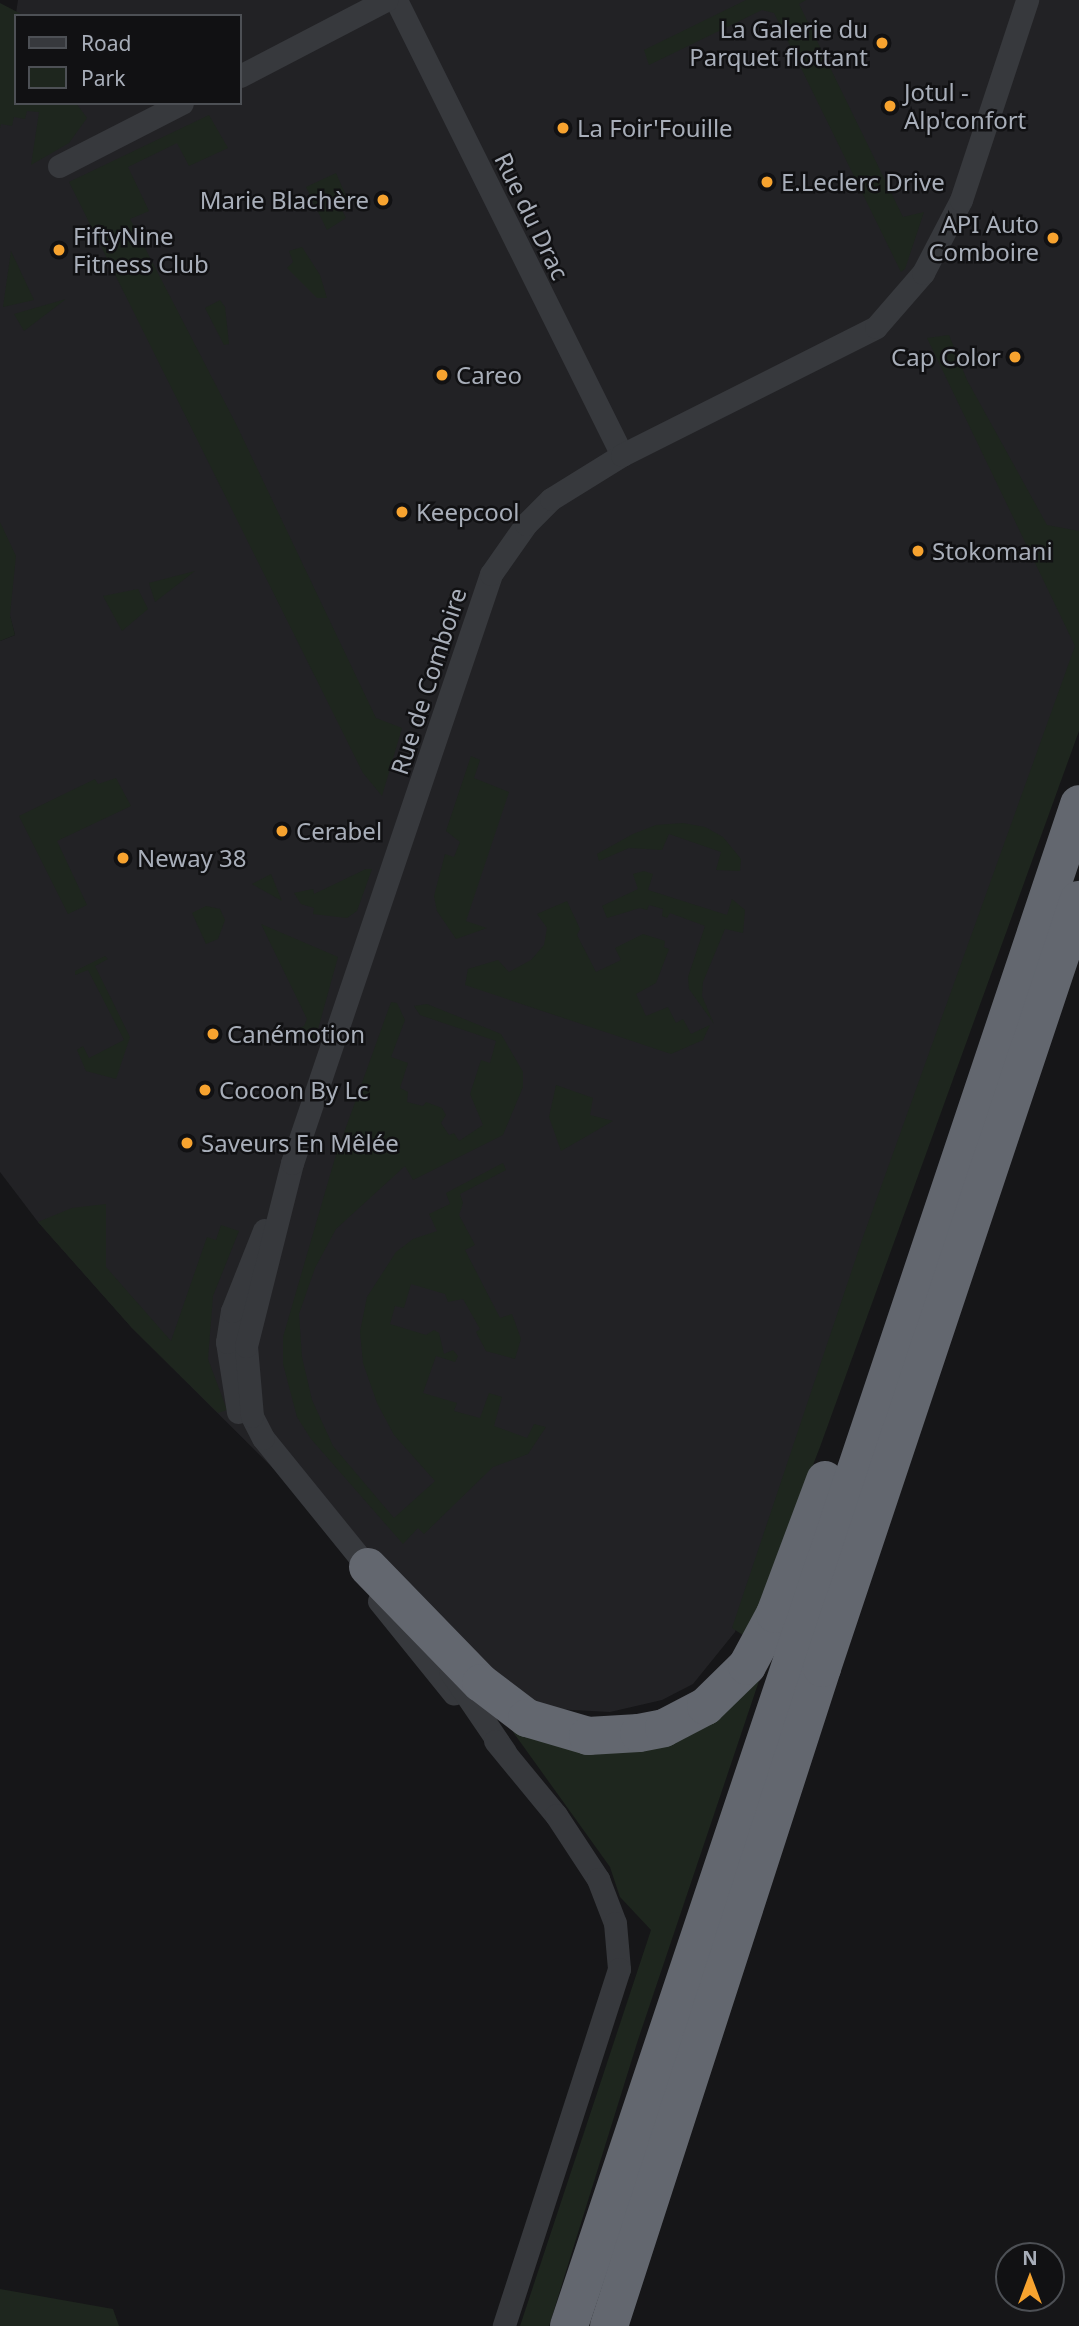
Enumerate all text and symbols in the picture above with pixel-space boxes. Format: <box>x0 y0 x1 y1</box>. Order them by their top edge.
legend <box>14 14 242 105</box>
place label: La Galerie du Parquet flottant <box>689 15 868 71</box>
text: Road <box>81 29 131 57</box>
marker: La Galerie du Parquet flottant <box>874 35 890 51</box>
text: Park <box>81 64 125 92</box>
place label: Jotul - Alp'confort <box>904 78 1026 134</box>
marker: Jotul - Alp'confort <box>882 98 898 114</box>
place label: La Foir'Fouille <box>577 114 733 142</box>
marker: La Foir'Fouille <box>555 120 571 136</box>
street label: Rue du Drac <box>489 148 575 284</box>
place label: E.Leclerc Drive <box>781 168 945 196</box>
marker: E.Leclerc Drive <box>759 174 775 190</box>
place label: Marie Blachère <box>200 186 369 214</box>
marker: Marie Blachère <box>375 192 391 208</box>
place label: API Auto Comboire <box>928 210 1039 266</box>
place label: FiftyNine Fitness Club <box>73 222 209 278</box>
marker: API Auto Comboire <box>1045 230 1061 246</box>
marker: FiftyNine Fitness Club <box>51 242 67 258</box>
place label: Cap Color <box>891 343 1001 371</box>
marker: Cap Color <box>1007 349 1023 365</box>
place label: Careo <box>456 361 522 389</box>
marker: Careo <box>434 367 450 383</box>
place label: Keepcool <box>416 498 519 526</box>
marker: Keepcool <box>394 504 410 520</box>
place label: Stokomani <box>932 537 1053 565</box>
marker: Stokomani <box>910 543 926 559</box>
street label: Rue de Comboire <box>384 584 472 778</box>
place label: Cerabel <box>296 817 382 845</box>
marker: Cerabel <box>274 823 290 839</box>
place label: Neway 38 <box>137 844 247 872</box>
marker: Neway 38 <box>115 850 131 866</box>
place label: Canémotion <box>227 1020 365 1048</box>
marker: Canémotion <box>205 1026 221 1042</box>
place label: Cocoon By Lc <box>219 1076 368 1104</box>
marker: Cocoon By Lc <box>197 1082 213 1098</box>
place label: Saveurs En Mêlée <box>201 1129 399 1157</box>
marker: Saveurs En Mêlée <box>179 1135 195 1151</box>
north arrow <box>995 2242 1065 2312</box>
text: N <box>1022 2245 1038 2271</box>

